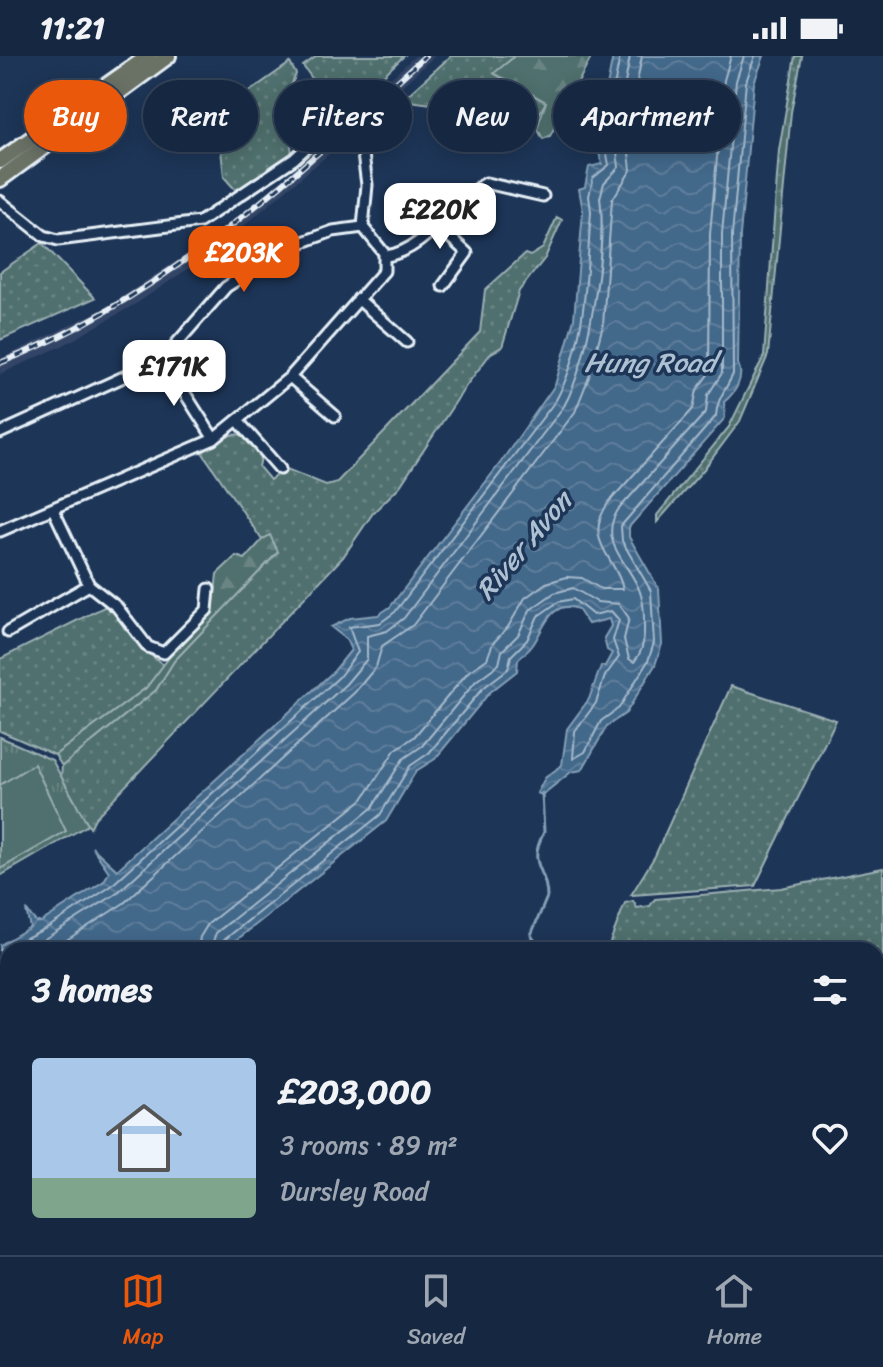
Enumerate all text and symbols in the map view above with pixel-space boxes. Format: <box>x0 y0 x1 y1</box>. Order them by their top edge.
text: 11:21 <box>40 1 105 55</box>
chip: Buy <box>24 80 127 152</box>
chip: Rent <box>143 80 258 152</box>
chip: Filters <box>274 80 412 152</box>
chip: New <box>428 80 537 152</box>
chip: Apartment <box>553 80 741 152</box>
pin: £220K <box>384 183 496 251</box>
text: £220K <box>402 186 478 232</box>
pin: £203K <box>188 226 300 294</box>
text: £203K <box>206 229 282 275</box>
water label: Hung Road <box>584 338 723 387</box>
pin: £171K <box>118 340 230 408</box>
text: £171K <box>141 343 207 389</box>
water label: River Avon <box>462 477 586 611</box>
text: 3 homes <box>32 960 152 1020</box>
icon: filters <box>808 968 852 1012</box>
text: £203,000 <box>280 1062 431 1122</box>
icon: home <box>96 1090 192 1186</box>
icon: heart <box>808 1116 852 1160</box>
text: 3 rooms · 89 m² <box>280 1122 458 1168</box>
text: Dursley Road <box>280 1168 429 1214</box>
tab: Map <box>121 1269 165 1356</box>
tab: Saved <box>407 1269 465 1356</box>
tab: Home <box>707 1269 762 1356</box>

